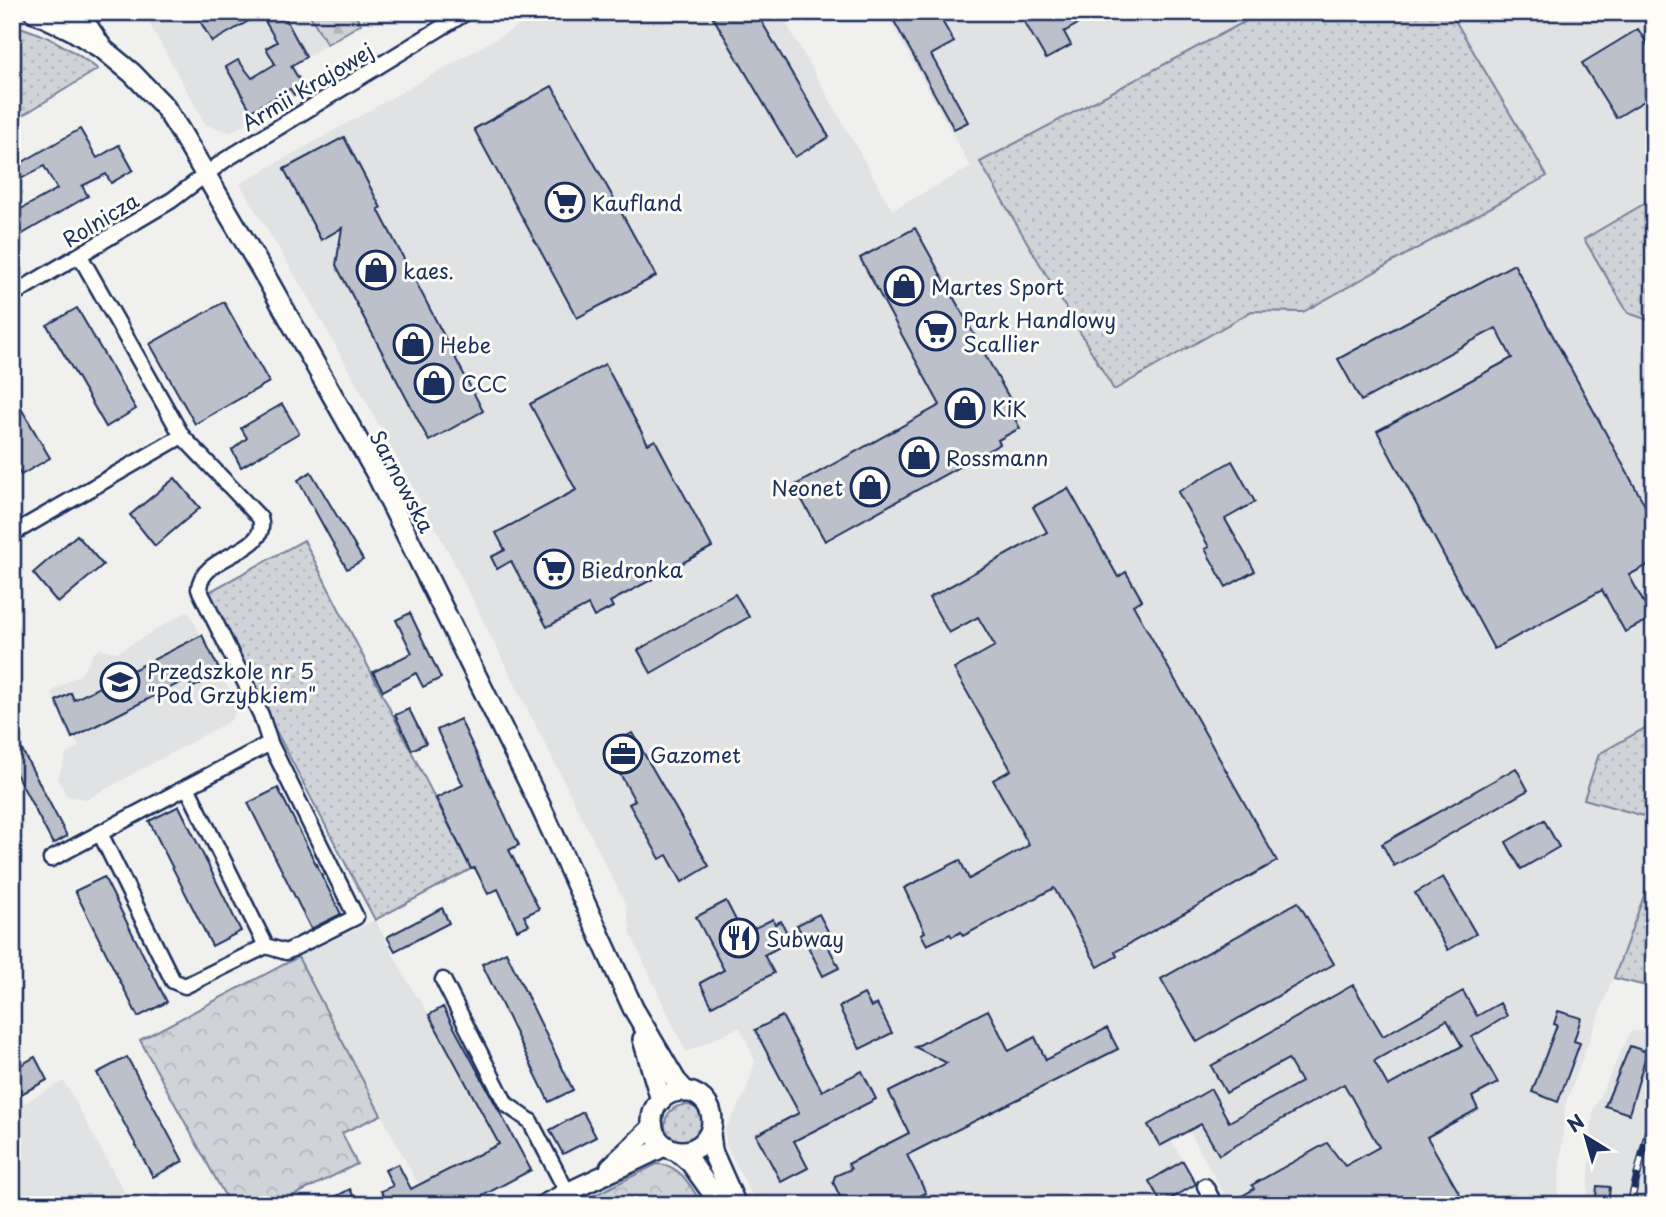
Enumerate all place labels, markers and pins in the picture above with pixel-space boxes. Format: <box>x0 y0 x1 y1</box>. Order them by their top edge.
supermarket icon: Kaufland <box>544 181 586 223</box>
place label: Kaufland <box>592 186 682 218</box>
shop icon: kaes. <box>355 249 397 291</box>
place label: kaes. <box>403 254 454 286</box>
shop icon: Martes Sport <box>883 265 925 307</box>
place label: Martes Sport <box>931 270 1064 302</box>
place label: Park Handlowy Scallier <box>963 303 1116 359</box>
supermarket icon: Park Handlowy Scallier <box>915 310 957 352</box>
shop icon: Hebe <box>392 323 434 365</box>
place label: Hebe <box>440 328 491 360</box>
shop icon: CCC <box>413 362 455 404</box>
place label: CCC <box>461 367 508 399</box>
shop icon: KiK <box>944 387 986 429</box>
place label: KiK <box>992 392 1027 424</box>
shop icon: Rossmann <box>898 436 940 478</box>
place label: Rossmann <box>946 441 1048 473</box>
shop icon: Neonet <box>849 466 891 508</box>
place label: Neonet <box>771 471 843 503</box>
supermarket icon: Biedronka <box>533 548 575 590</box>
place label: Biedronka <box>581 553 683 585</box>
place label: Przedszkole nr 5 "Pod Grzybkiem" <box>147 654 316 710</box>
school or university icon: Przedszkole nr 5 "Pod Grzybkiem" <box>99 661 141 703</box>
office icon: Gazomet <box>602 733 644 775</box>
place label: Gazomet <box>650 738 741 770</box>
restaurant icon: Subway <box>718 917 760 959</box>
place label: Subway <box>766 922 844 954</box>

